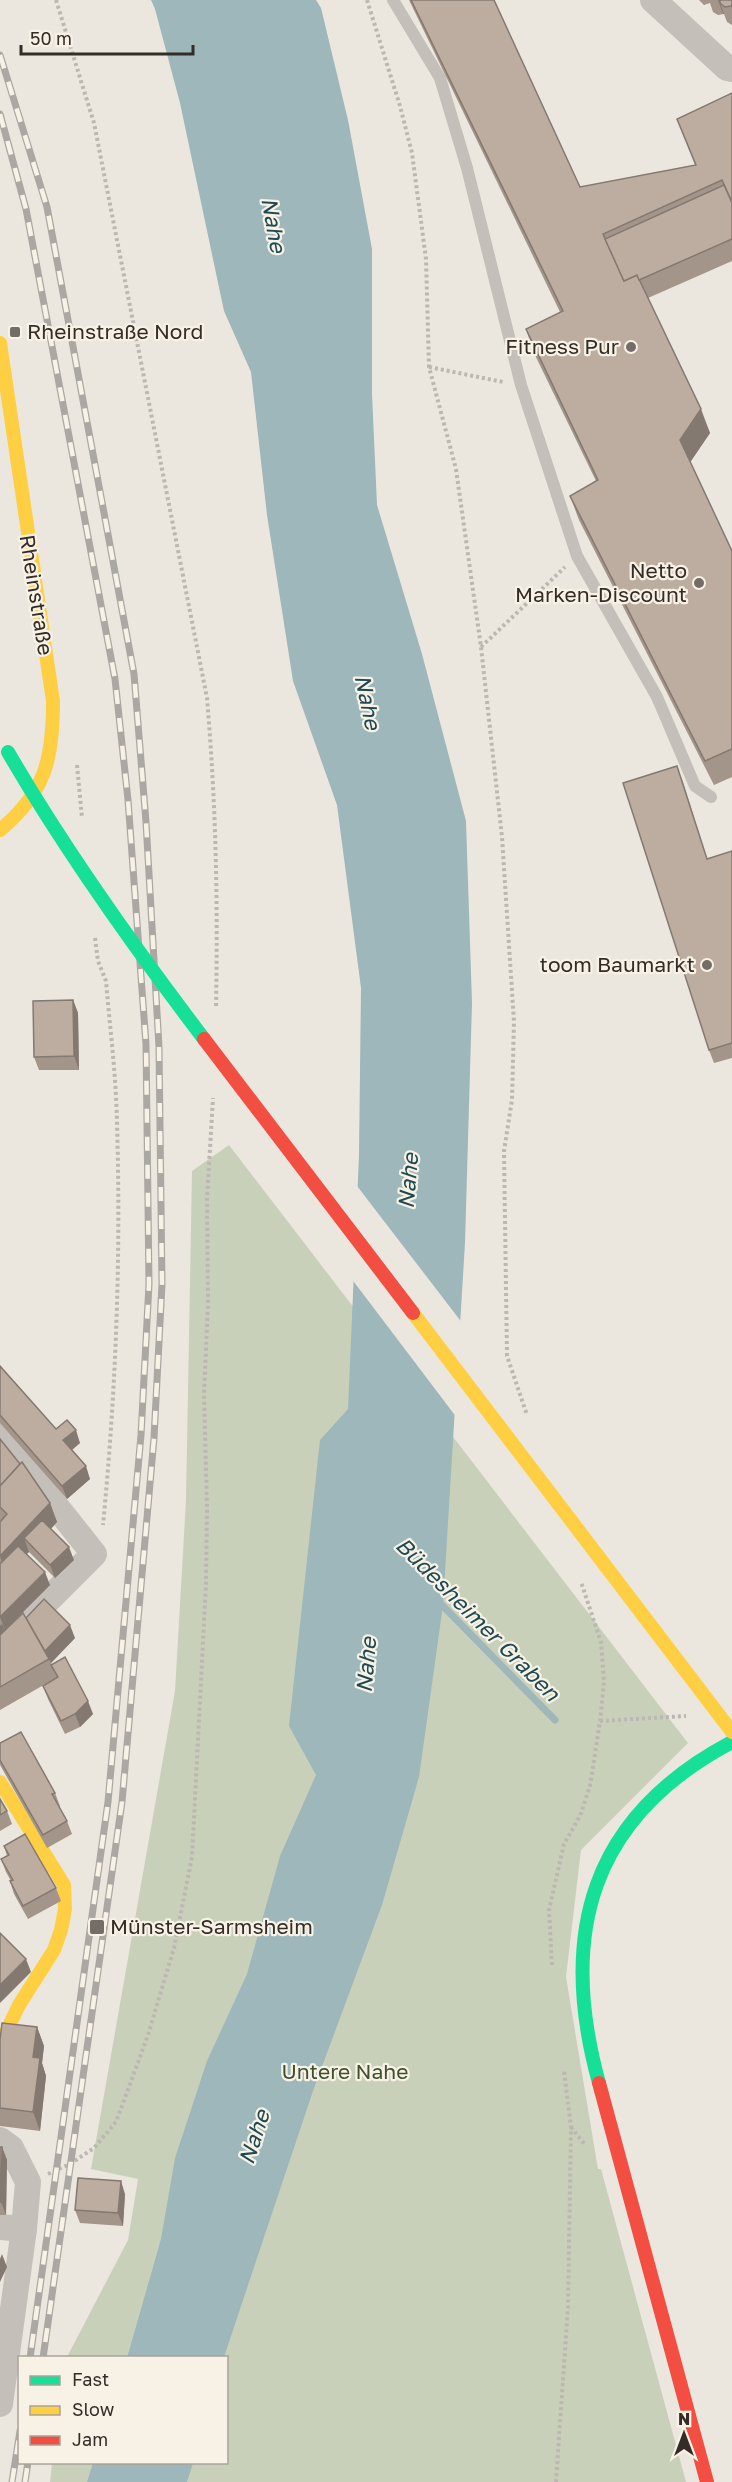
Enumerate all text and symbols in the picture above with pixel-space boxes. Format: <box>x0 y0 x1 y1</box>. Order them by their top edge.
scale bar <box>21 18 194 56</box>
text: 50 m <box>30 27 72 49</box>
water label: Nahe <box>256 195 293 257</box>
place label: Rheinstraße Nord <box>27 318 203 344</box>
marker: Rheinstraße Nord <box>8 325 22 339</box>
place label: Fitness Pur <box>505 333 619 359</box>
marker: Fitness Pur <box>624 340 638 354</box>
street label: Rheinstraße <box>15 533 59 657</box>
place label: Netto Marken-Discount <box>515 557 687 607</box>
marker: Netto Marken-Discount <box>692 576 706 590</box>
water label: Nahe <box>350 672 388 734</box>
place label: toom Baumarkt <box>540 951 695 977</box>
marker: toom Baumarkt <box>700 958 714 972</box>
water label: Nahe <box>392 1150 424 1210</box>
water label: Büdesheimer Graben <box>391 1531 567 1707</box>
water label: Nahe <box>350 1634 382 1694</box>
place label: Münster-Sarmsheim <box>110 1913 313 1939</box>
marker: Münster-Sarmsheim <box>88 1918 106 1936</box>
park label: Untere Nahe <box>282 2058 408 2084</box>
water label: Nahe <box>232 2104 276 2167</box>
legend <box>18 2356 228 2464</box>
text: Fast <box>72 2368 109 2390</box>
text: Slow <box>72 2398 115 2420</box>
north arrow <box>654 2404 714 2464</box>
text: N <box>678 2409 690 2429</box>
text: Jam <box>72 2428 108 2450</box>

